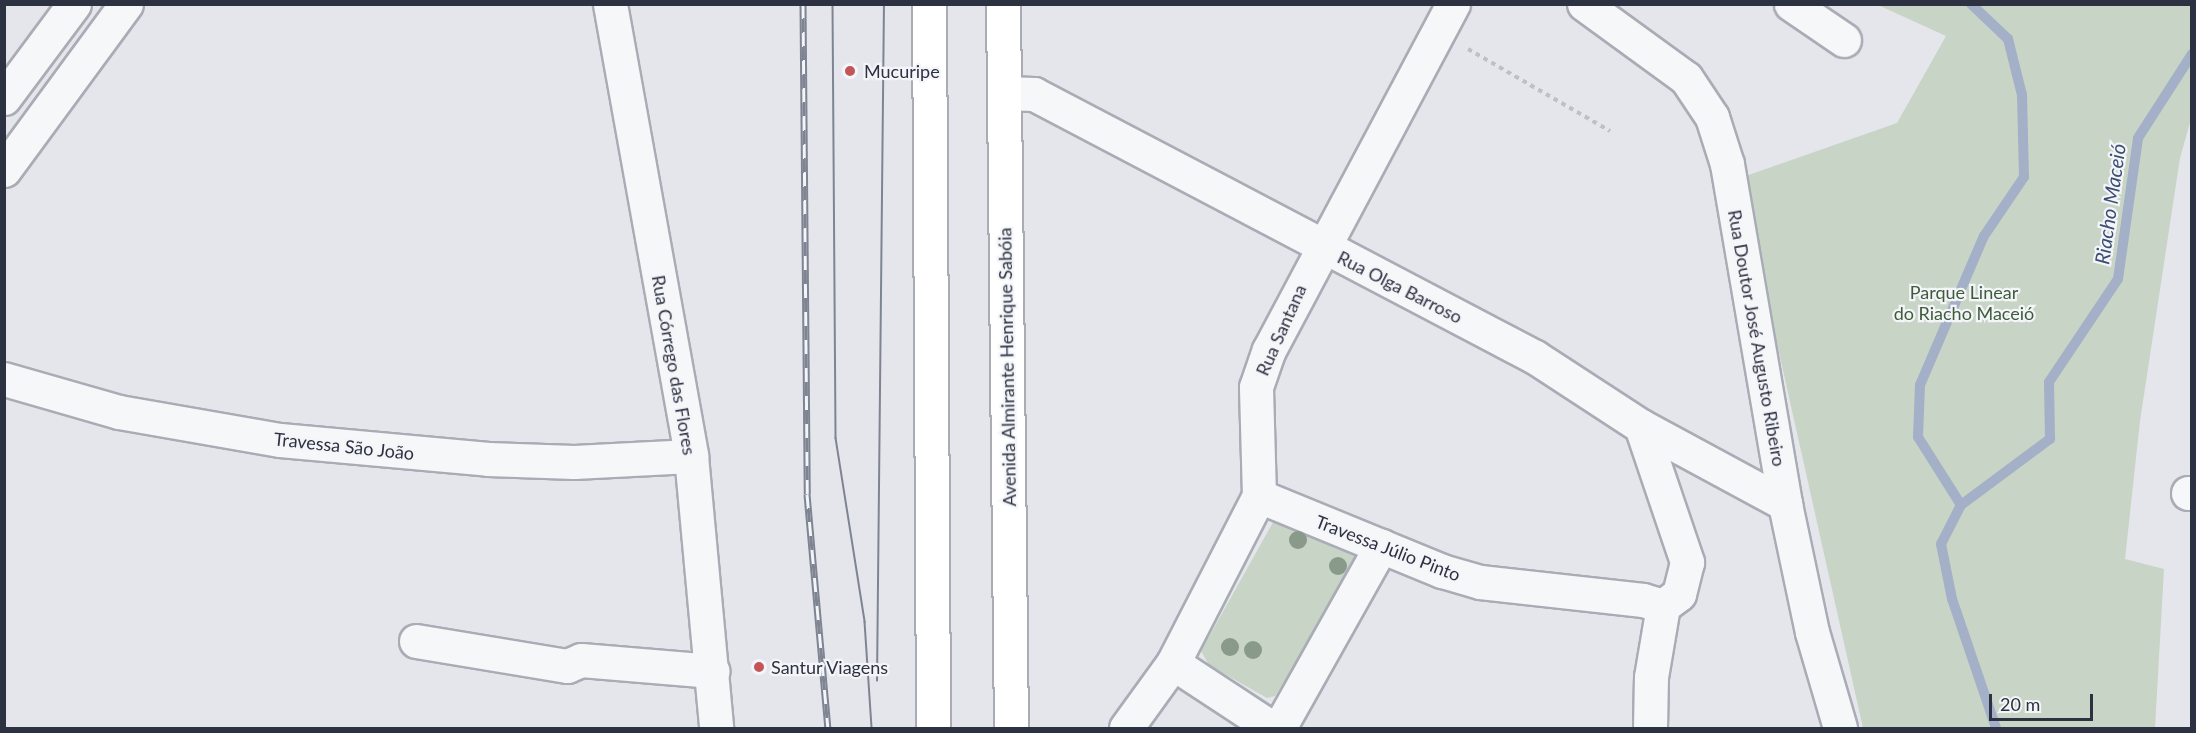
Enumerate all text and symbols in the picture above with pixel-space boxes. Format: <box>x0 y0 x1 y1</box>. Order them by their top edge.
place label: Mucuripe <box>864 60 940 82</box>
marker: Mucuripe <box>841 62 859 80</box>
water label: Riacho Maceió <box>2090 142 2130 266</box>
street label: Rua Doutor José Augusto Ribeiro <box>1724 207 1790 469</box>
street label: Avenida Almirante Henrique Sabóia <box>994 227 1020 507</box>
street label: Rua Olga Barroso <box>1334 246 1466 328</box>
street label: Rua Córrego das Flores <box>648 273 700 457</box>
street label: Rua Santana <box>1251 281 1311 379</box>
park label: Parque Linear do Riacho Maceió <box>1894 282 2034 324</box>
street label: Travessa São João <box>272 428 416 464</box>
street label: Travessa Júlio Pinto <box>1312 510 1464 586</box>
place label: Santur Viagens <box>771 656 889 678</box>
marker: Santur Viagens <box>752 660 766 674</box>
scale bar <box>1992 682 2096 720</box>
text: 20 m <box>2000 693 2040 715</box>

